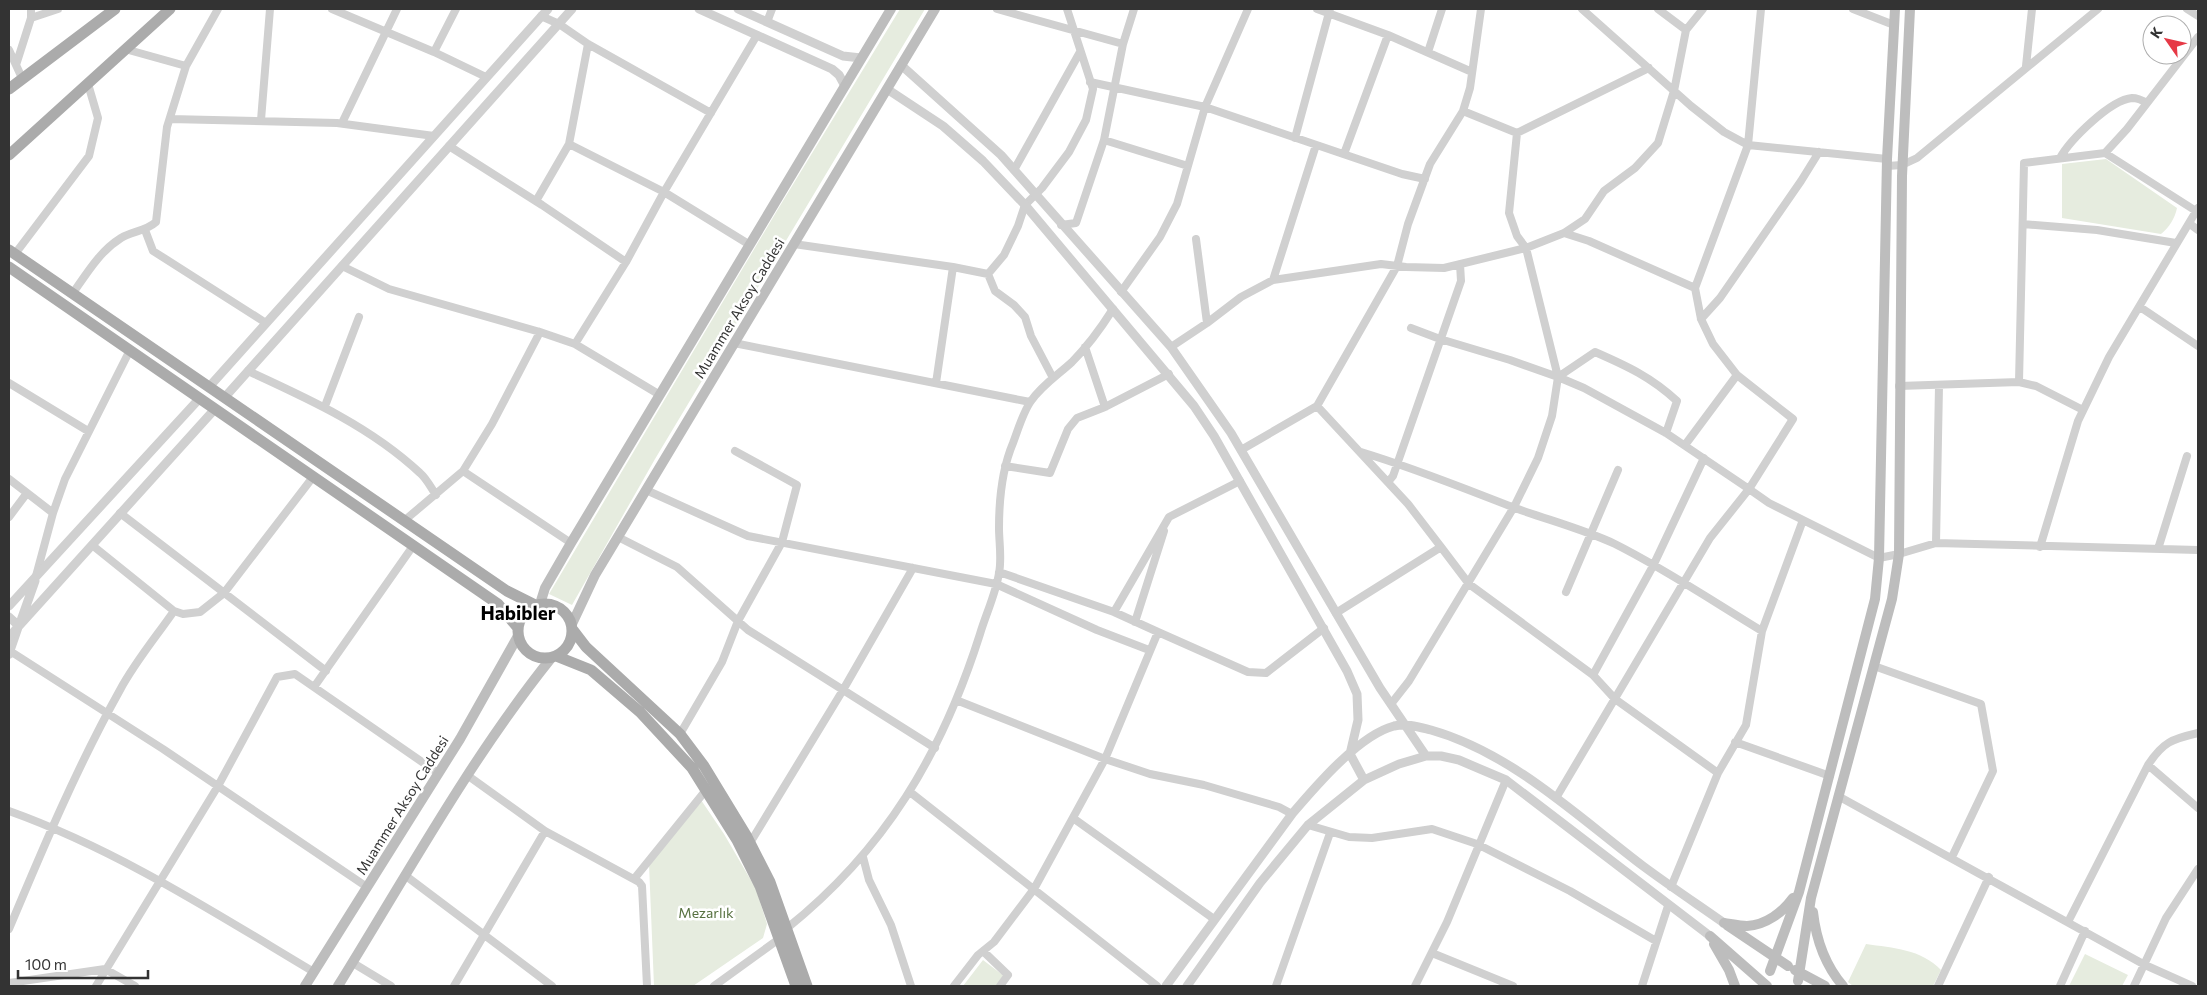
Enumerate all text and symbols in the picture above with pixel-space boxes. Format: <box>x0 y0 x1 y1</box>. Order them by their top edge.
north arrow <box>2142 15 2192 65</box>
text: K <box>2146 23 2166 41</box>
street label: Muammer Aksoy Caddesi <box>690 235 788 381</box>
district label: Habibler <box>480 601 556 624</box>
street label: Muammer Aksoy Caddesi <box>352 732 452 878</box>
park label: Mezarlık <box>678 904 734 921</box>
scale bar <box>18 948 148 980</box>
text: 100 m <box>25 955 67 973</box>

